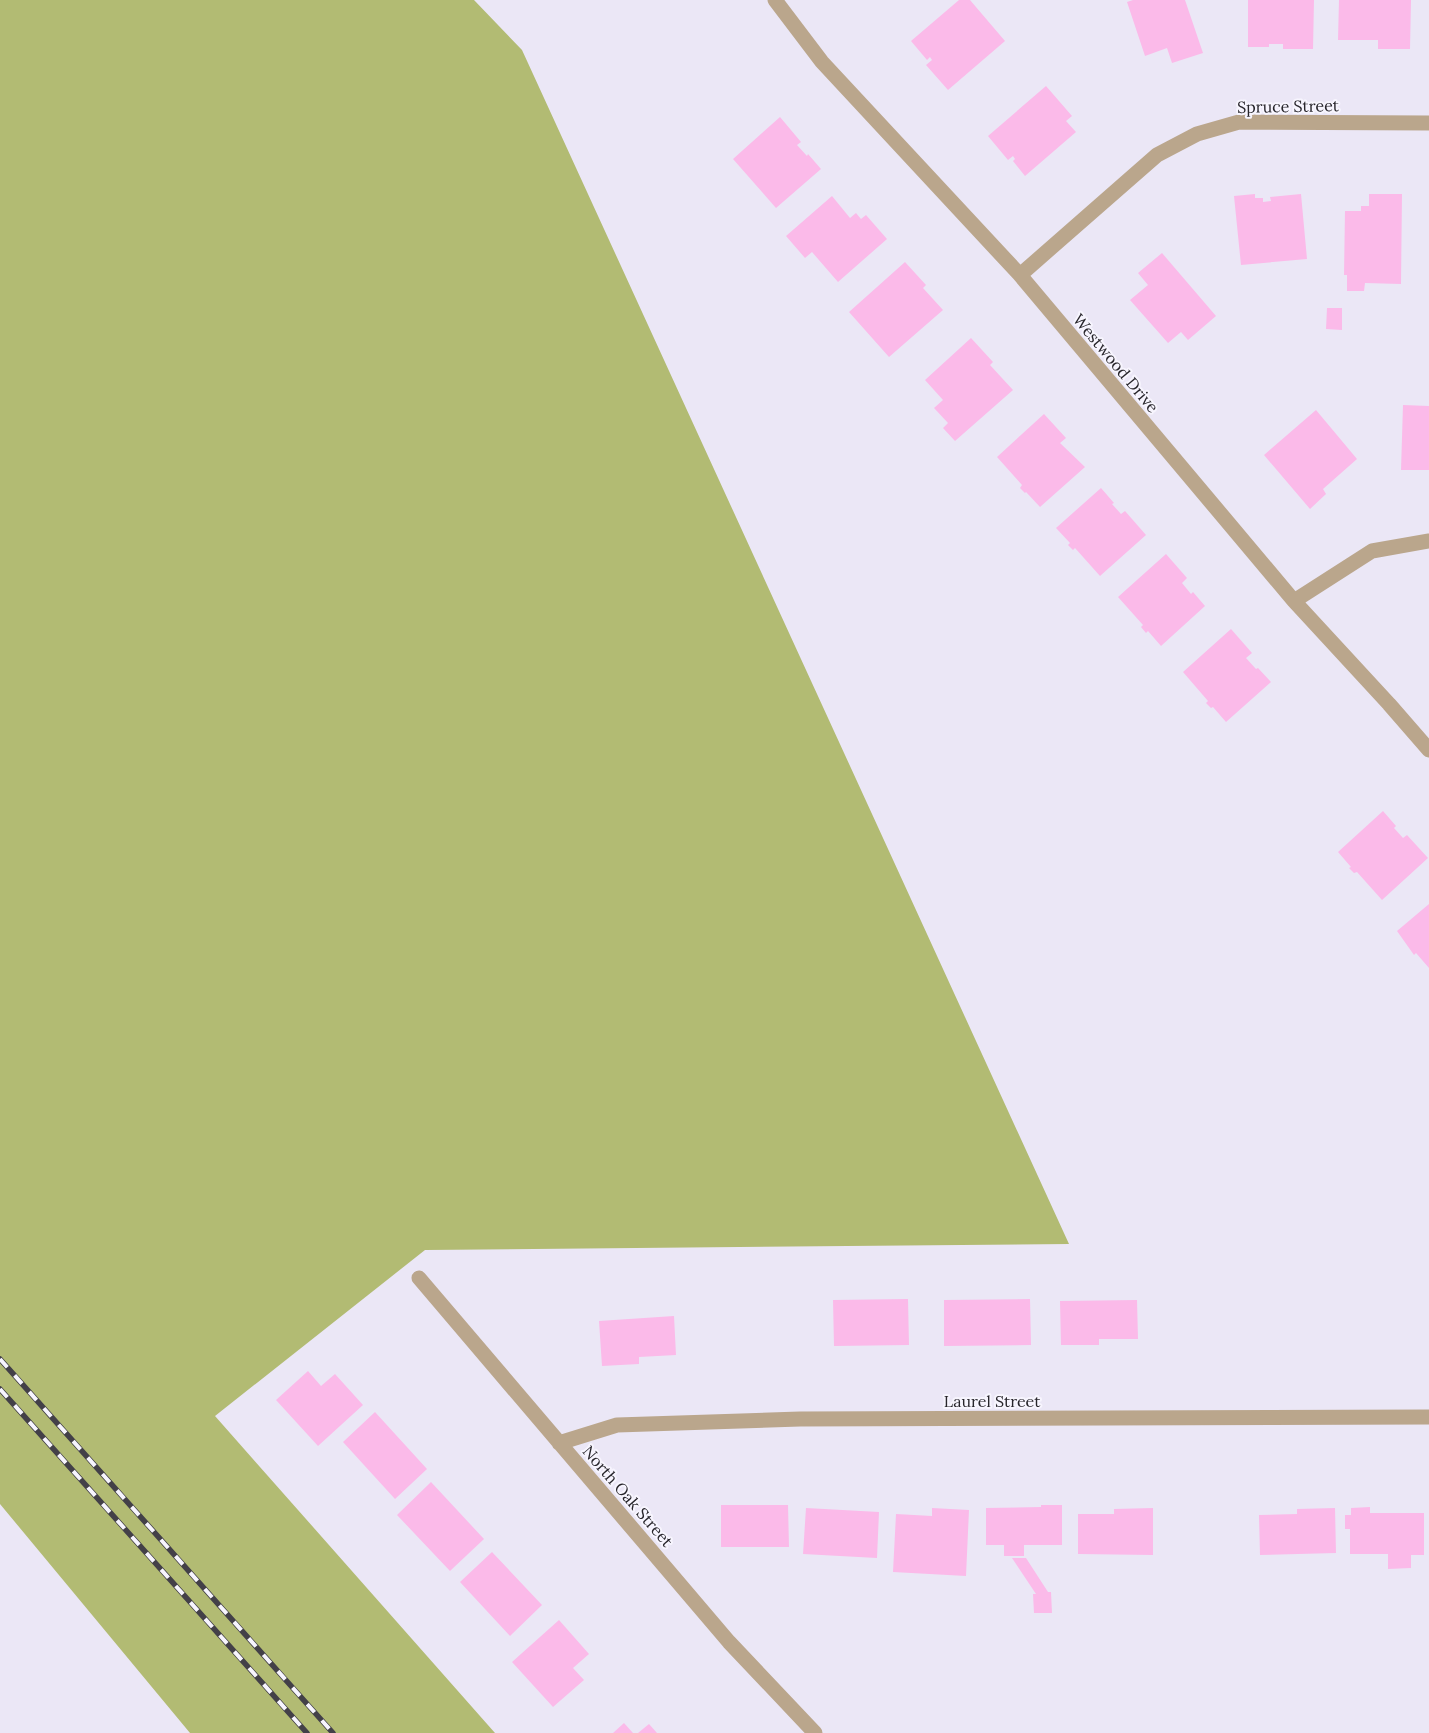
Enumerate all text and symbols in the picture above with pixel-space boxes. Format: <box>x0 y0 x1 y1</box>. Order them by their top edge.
street label: Spruce Street <box>1237 95 1340 117</box>
street label: Westwood Drive <box>1069 309 1163 417</box>
street label: Laurel Street <box>944 1391 1041 1411</box>
street label: North Oak Street <box>579 1441 678 1551</box>

